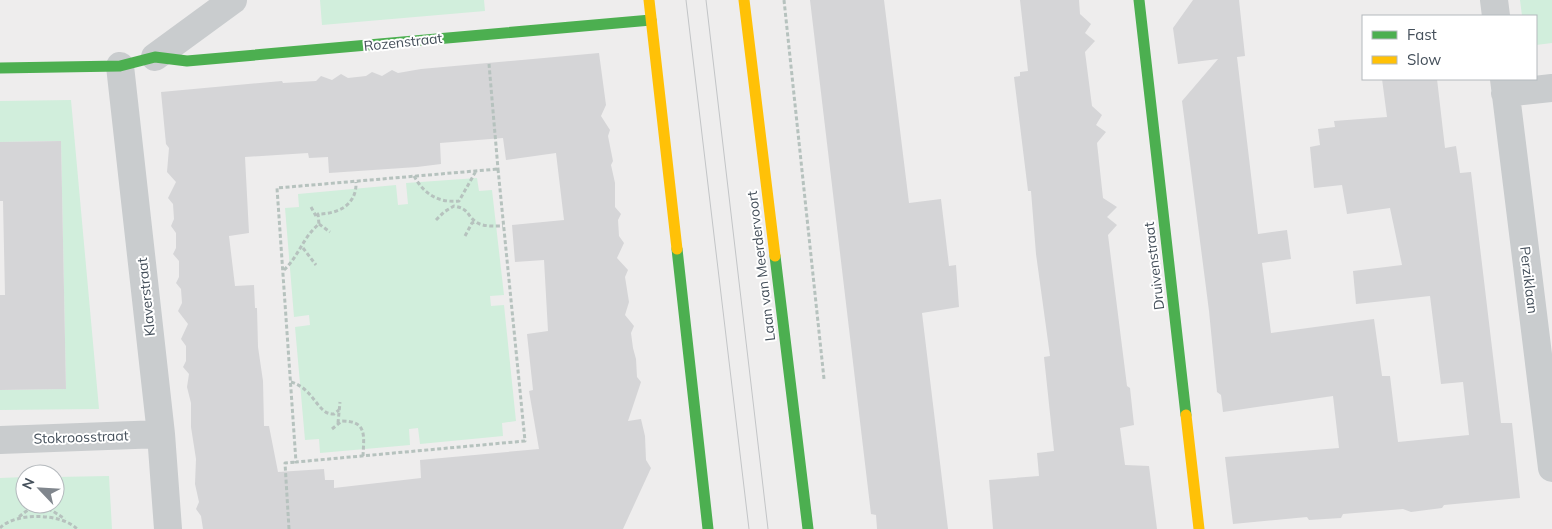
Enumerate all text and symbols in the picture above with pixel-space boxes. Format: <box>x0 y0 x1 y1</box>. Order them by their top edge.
legend <box>1362 15 1537 80</box>
text: Fast <box>1407 25 1437 44</box>
street label: Rozenstraat <box>363 29 443 55</box>
text: Slow <box>1407 50 1441 69</box>
street label: Laan van Meerdervoort <box>743 190 779 342</box>
street label: Druivenstraat <box>1140 221 1168 311</box>
street label: Perziklaan <box>1516 245 1542 315</box>
street label: Klaverstraat <box>133 257 159 337</box>
street label: Stokroosstraat <box>33 426 129 448</box>
north arrow <box>15 464 65 514</box>
text: N <box>18 475 39 492</box>

